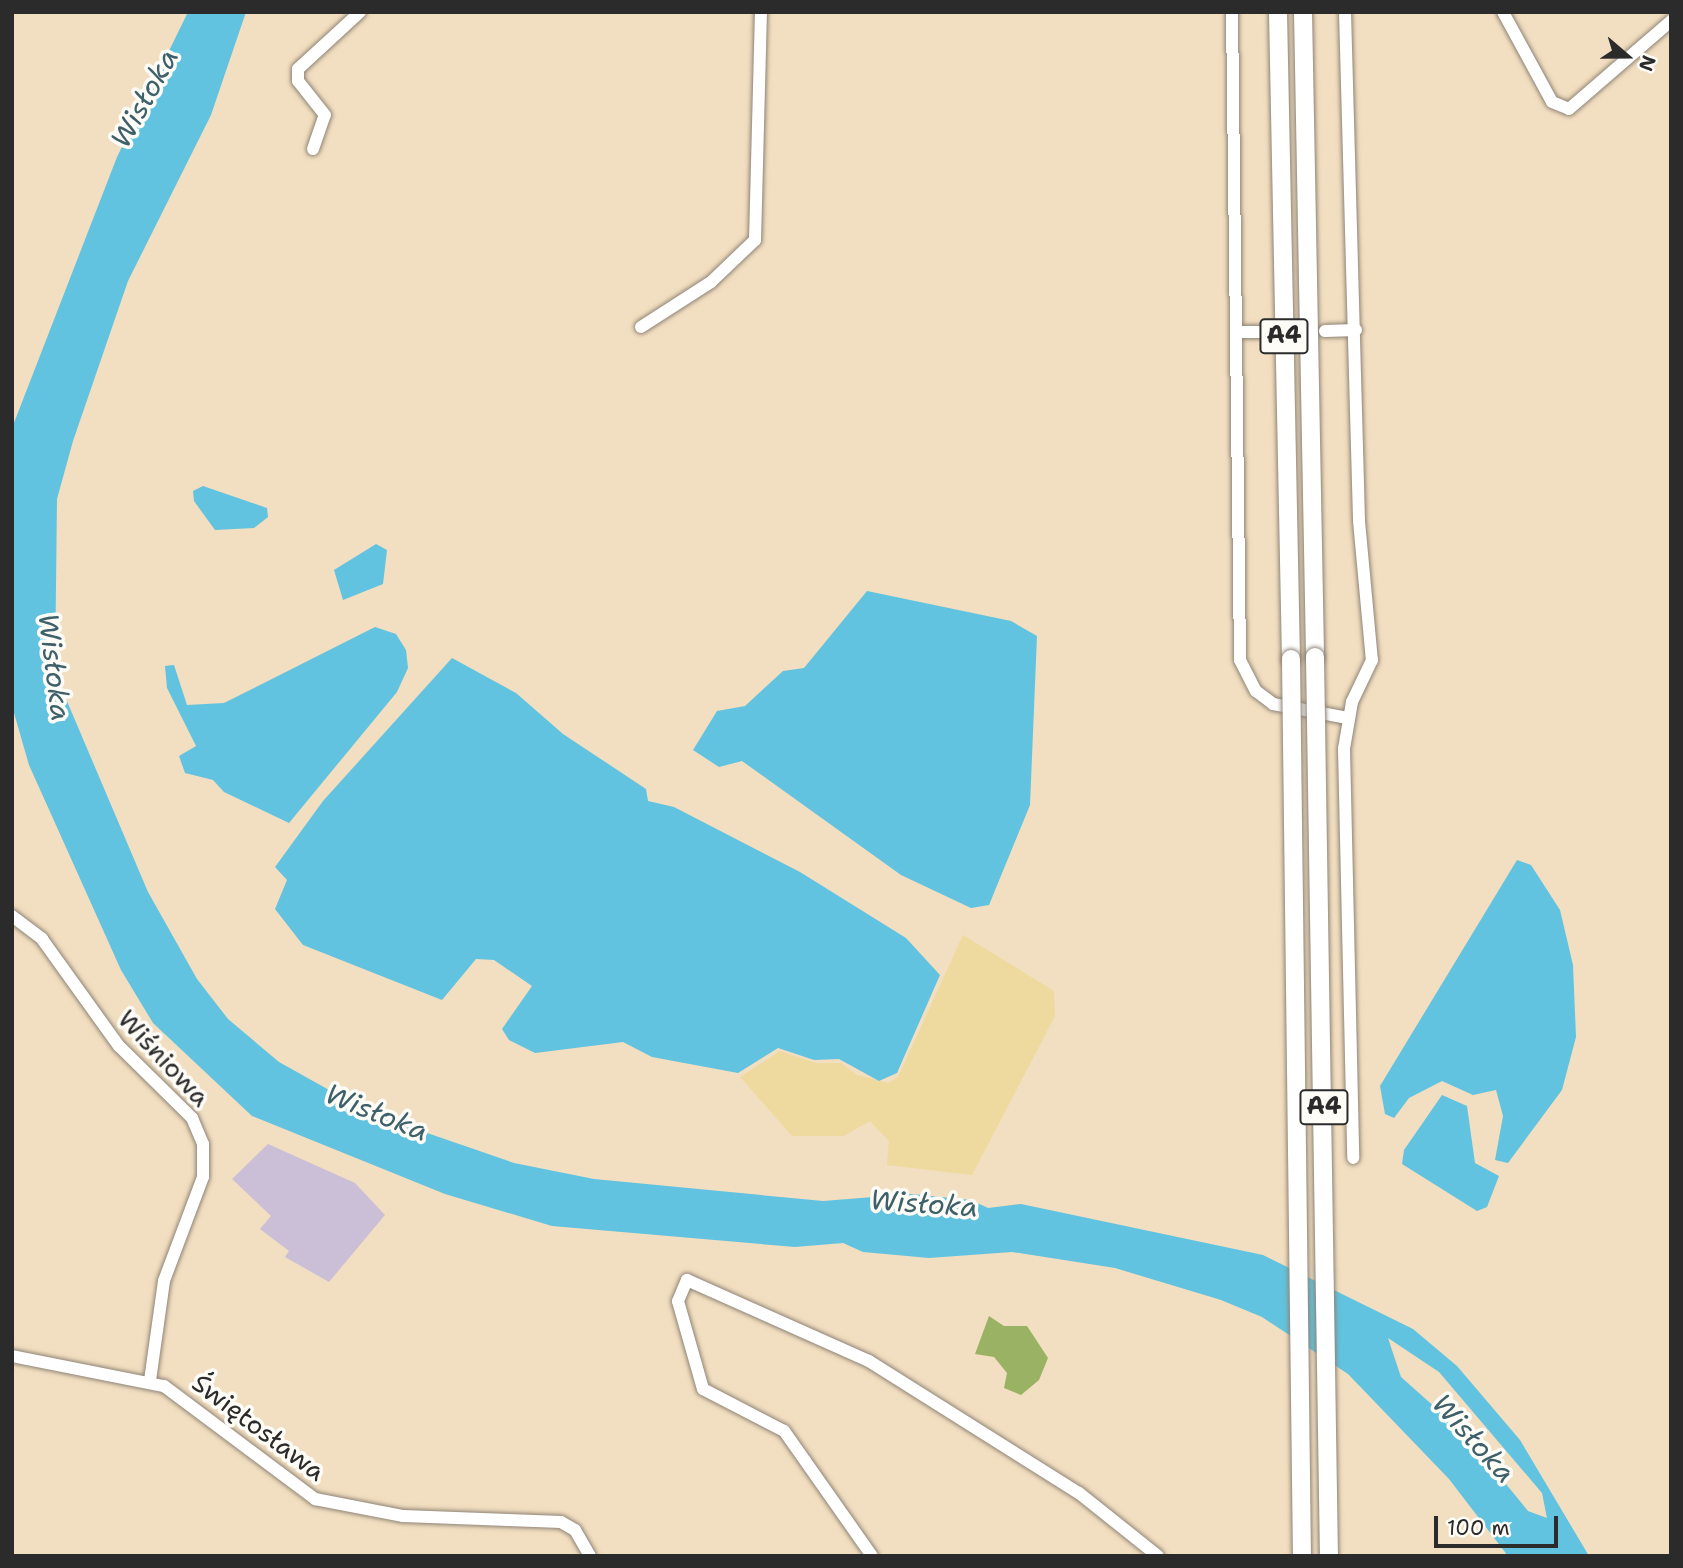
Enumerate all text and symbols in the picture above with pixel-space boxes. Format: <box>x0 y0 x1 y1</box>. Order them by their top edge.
north arrow <box>1592 21 1662 91</box>
water label: Wisłoka <box>103 43 185 153</box>
text: N <box>1633 52 1662 75</box>
road number: A4 <box>1258 316 1310 356</box>
water label: Wisłoka <box>32 611 78 723</box>
street label: Wiśniowa <box>111 1003 217 1113</box>
water label: Wisłoka <box>321 1076 433 1148</box>
road number: A4 <box>1298 1086 1350 1128</box>
water label: Wisłoka <box>869 1182 979 1224</box>
street label: Świętosława <box>186 1367 332 1487</box>
water label: Wisłoka <box>1425 1387 1523 1489</box>
scale bar <box>1438 1502 1562 1546</box>
text: 100 m <box>1447 1514 1510 1542</box>

